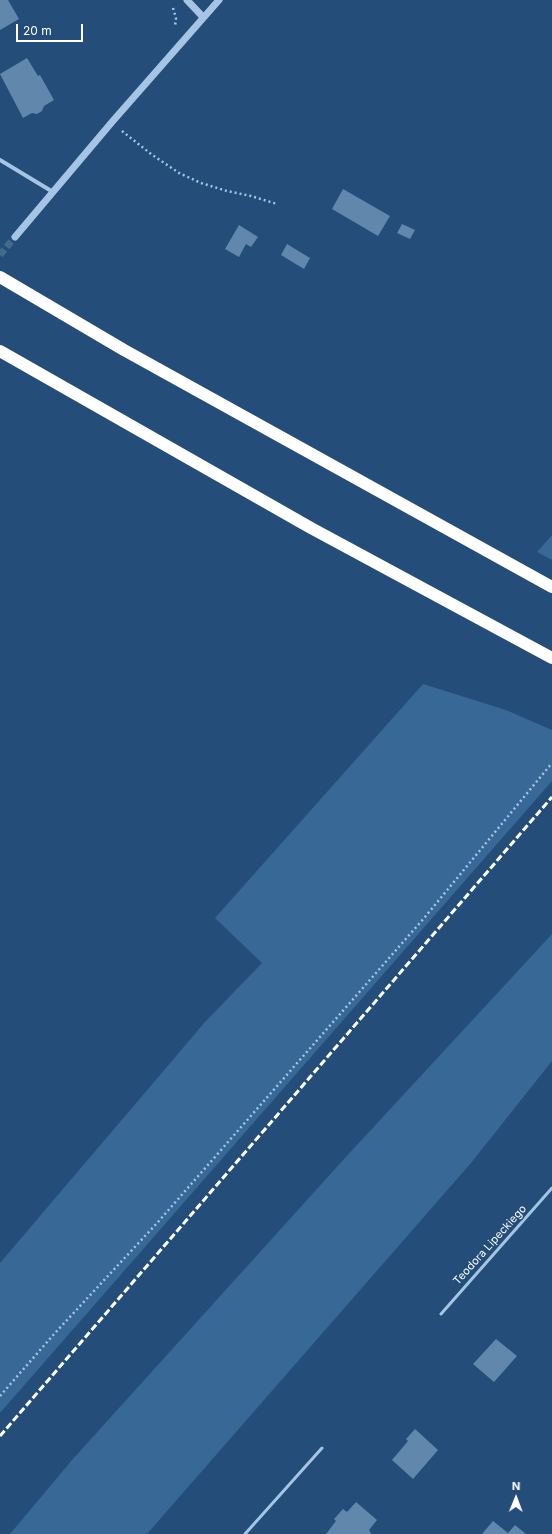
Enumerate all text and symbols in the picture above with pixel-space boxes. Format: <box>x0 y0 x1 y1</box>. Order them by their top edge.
scale bar <box>18 16 85 42</box>
text: 20 m <box>23 23 52 38</box>
street label: Teodora Lipeckiego <box>451 1202 529 1288</box>
north arrow <box>496 1478 536 1518</box>
text: N <box>512 1479 521 1493</box>

